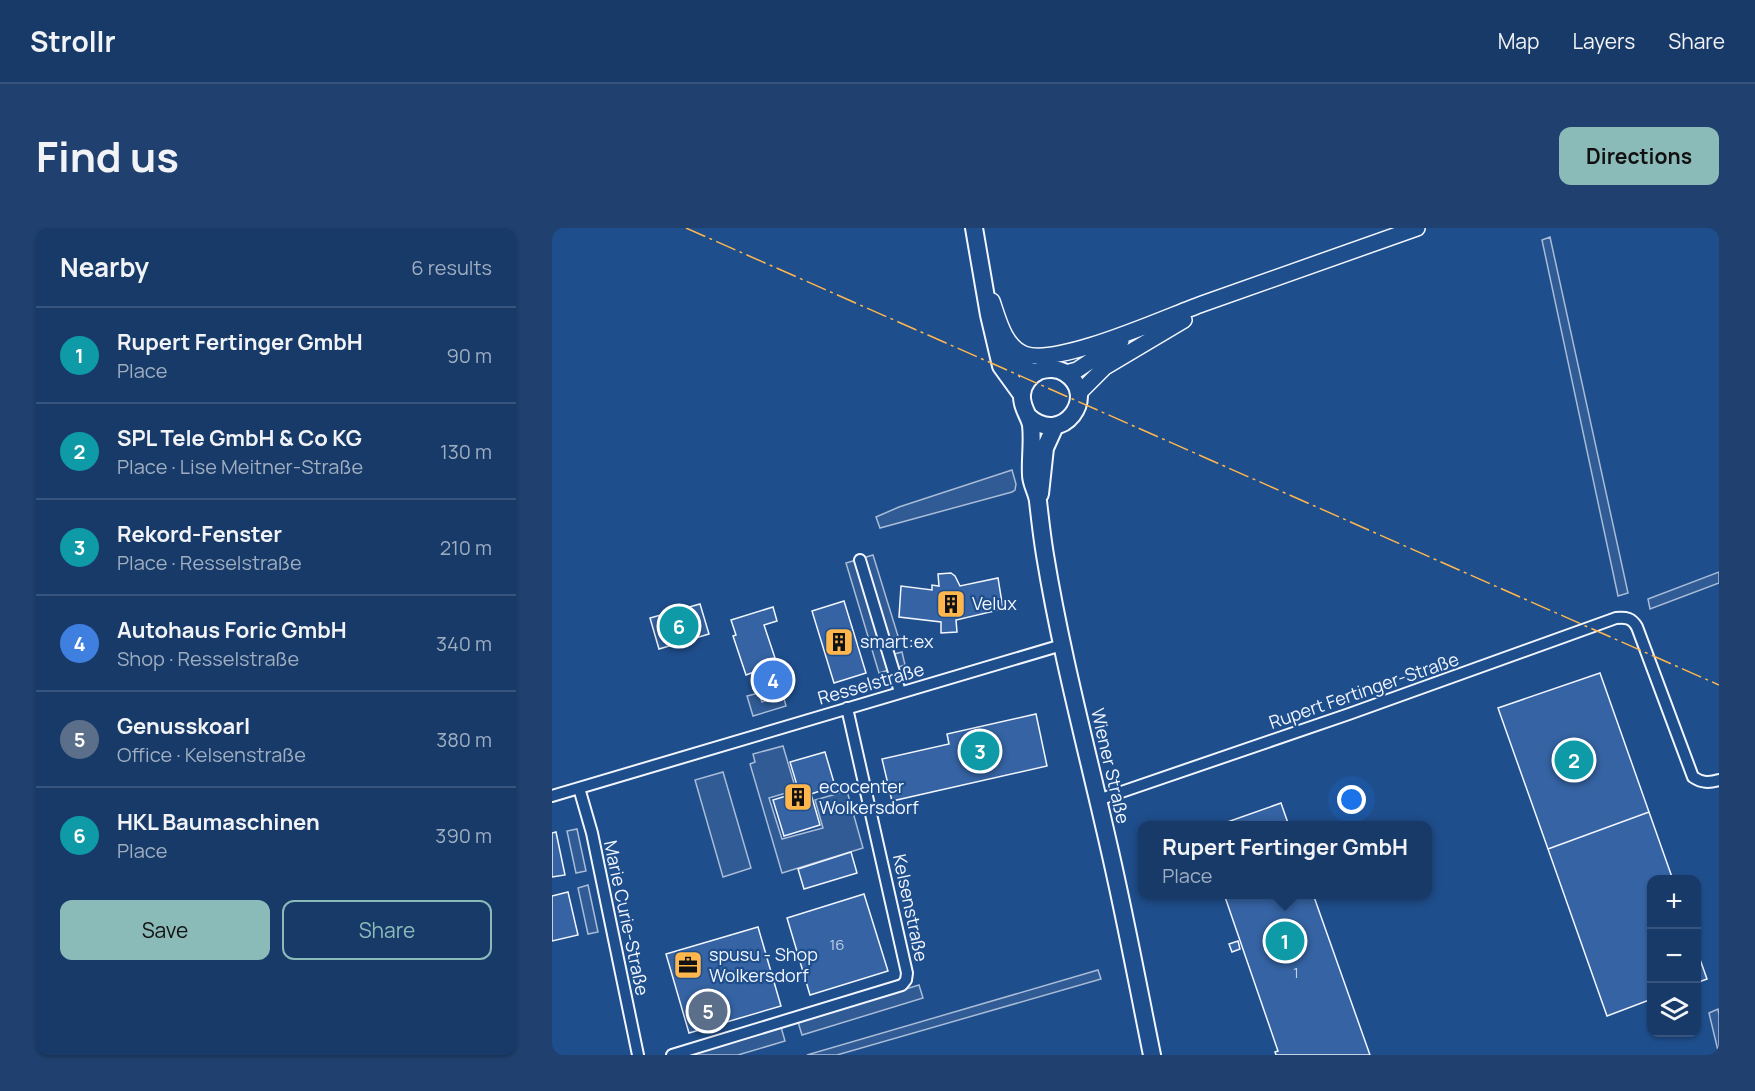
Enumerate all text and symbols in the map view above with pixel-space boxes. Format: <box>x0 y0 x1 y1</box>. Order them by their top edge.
text: Strollr <box>30 22 116 60</box>
text: Map <box>1498 27 1539 55</box>
text: Layers <box>1572 27 1635 55</box>
text: Share <box>1668 27 1725 55</box>
text: Find us <box>36 127 179 185</box>
button: Directions <box>1559 127 1719 185</box>
text: Nearby <box>60 249 149 285</box>
text: 6 results <box>411 254 492 281</box>
text: Rupert Fertinger GmbH <box>117 327 363 357</box>
text: 1 <box>75 342 84 369</box>
text: 90 m <box>446 342 492 369</box>
text: Place <box>117 357 167 384</box>
text: SPL Tele GmbH & Co KG <box>117 423 362 453</box>
text: 2 <box>74 438 85 465</box>
text: 130 m <box>440 438 492 465</box>
text: Place · Lise Meitner-Straße <box>117 453 363 480</box>
text: Rekord-Fenster <box>117 519 282 549</box>
text: 3 <box>74 534 85 561</box>
text: 210 m <box>440 534 492 561</box>
text: Place · Resselstraße <box>117 549 302 576</box>
building icon: Velux <box>935 588 967 620</box>
place label: Velux <box>972 591 1017 615</box>
pin: 6 <box>660 604 698 648</box>
text: Autohaus Foric GmbH <box>117 615 347 645</box>
building icon: smart:ex <box>823 626 855 658</box>
place label: smart:ex <box>860 629 934 653</box>
text: 4 <box>73 630 86 657</box>
text: 340 m <box>436 630 492 657</box>
text: Shop · Resselstraße <box>117 645 299 672</box>
street label: Rupert Fertinger-Straße <box>1266 646 1462 734</box>
street label: Resselstraße <box>815 656 927 710</box>
pin: 4 <box>754 658 792 702</box>
street label: Wiener Straße <box>1086 706 1136 826</box>
text: Genusskoarl <box>117 711 250 741</box>
text: 5 <box>74 726 85 753</box>
text: 380 m <box>436 726 492 753</box>
pin: 3 <box>960 728 1000 774</box>
pin: 2 <box>1554 738 1594 782</box>
text: Office · Kelsenstraße <box>117 741 306 768</box>
place label: ecocenter Wolkersdorf <box>819 774 919 819</box>
building icon: ecocenter Wolkersdorf <box>782 781 814 813</box>
your location <box>1337 785 1366 814</box>
text: HKL Baumaschinen <box>117 807 320 837</box>
popup <box>1138 821 1432 899</box>
text: 6 <box>73 822 86 849</box>
text: 390 m <box>435 822 492 849</box>
text: Rupert Fertinger GmbH <box>1162 832 1408 862</box>
text: Place <box>117 837 167 864</box>
street label: Marie Curie-Straße <box>599 838 655 998</box>
street label: Kelsenstraße <box>888 852 934 964</box>
text: Place <box>1162 862 1212 889</box>
map controls <box>1647 875 1701 1037</box>
button: + <box>1647 875 1701 929</box>
button: Save <box>60 900 270 960</box>
button: Share <box>282 900 492 960</box>
pin: 1 <box>1266 918 1304 964</box>
button: − <box>1647 929 1701 983</box>
house number: 16 <box>829 934 845 955</box>
place label: spusu - Shop Wolkersdorf <box>709 942 818 987</box>
office icon: spusu - Shop Wolkersdorf <box>672 949 704 981</box>
house number: 1 <box>1293 962 1299 983</box>
button: layers <box>1647 983 1701 1037</box>
pin: 5 <box>688 988 728 1034</box>

